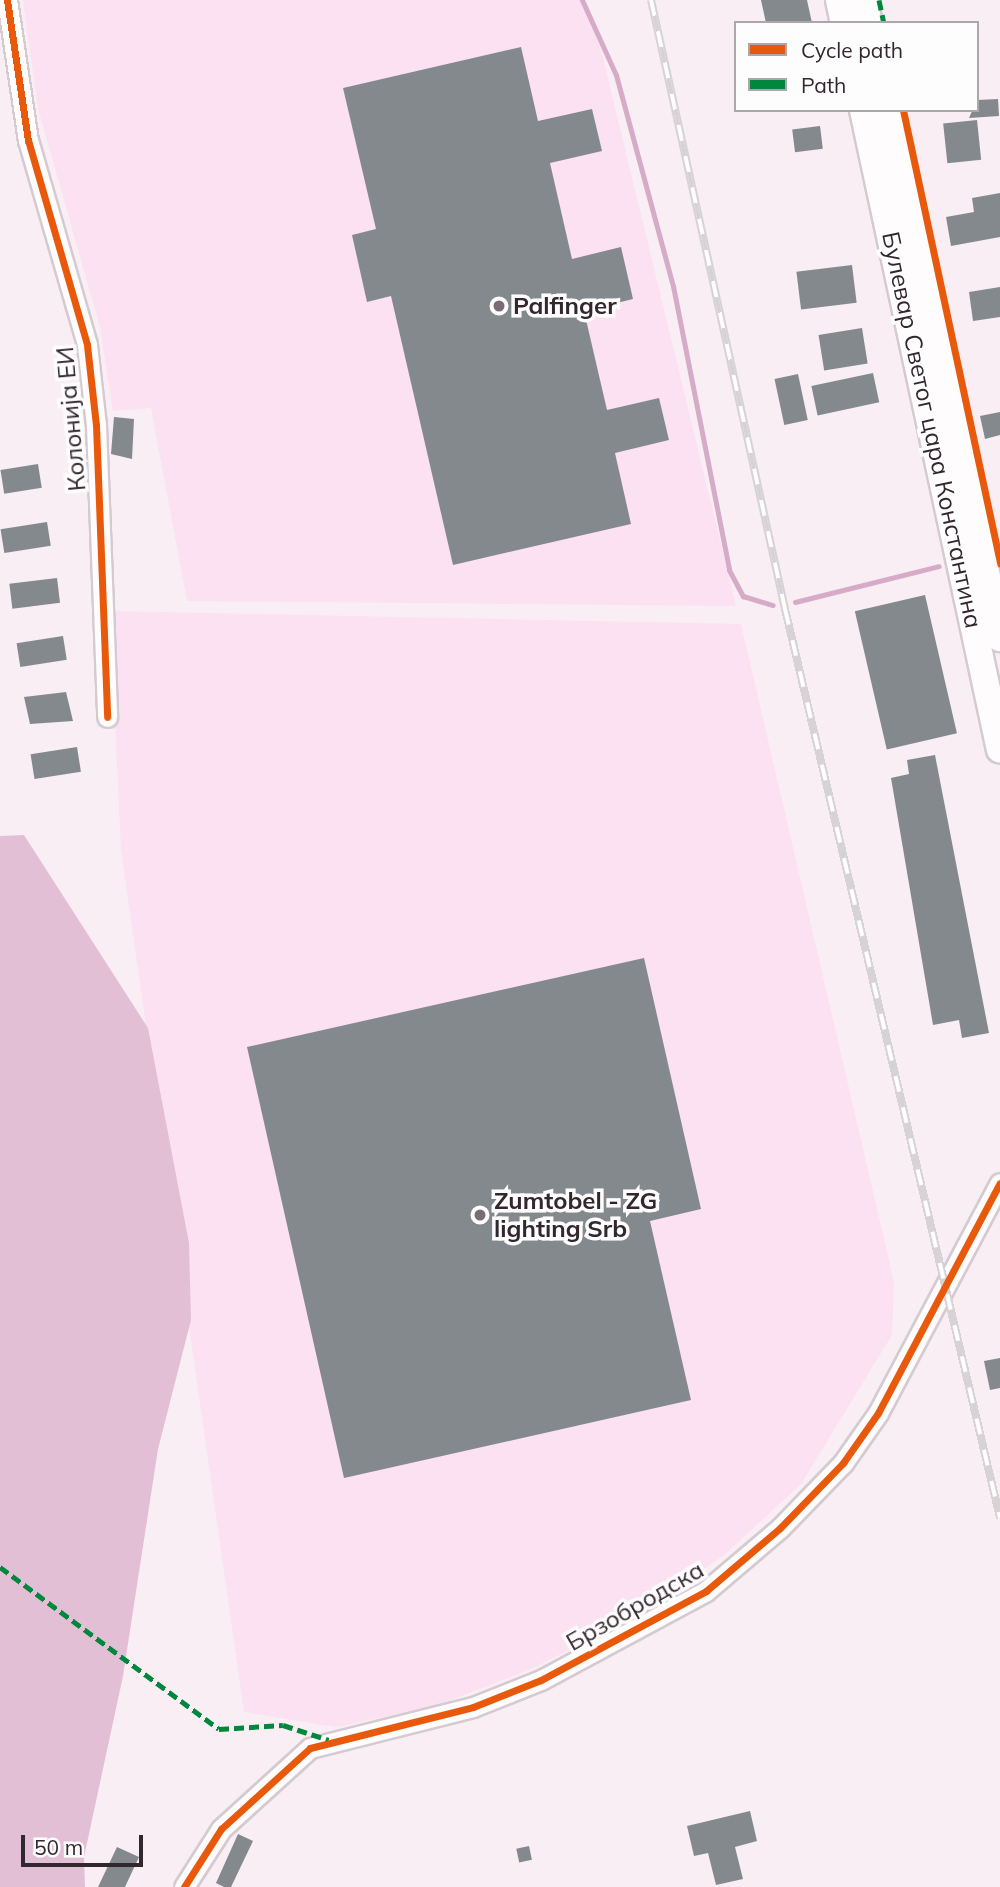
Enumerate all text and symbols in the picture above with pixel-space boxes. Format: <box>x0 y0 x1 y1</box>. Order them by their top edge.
legend <box>734 21 979 112</box>
text: Cycle path <box>801 37 903 63</box>
text: Path <box>801 72 846 98</box>
street label: Булевар Светог цара Константина <box>876 229 988 631</box>
place label: Palfinger <box>513 292 617 320</box>
marker: Palfinger <box>491 298 507 314</box>
street label: Колонија ЕИ <box>50 346 92 492</box>
place label: Zumtobel - ZG lighting Srb <box>494 1187 657 1243</box>
marker: Zumtobel - ZG lighting Srb <box>472 1207 488 1223</box>
street label: Брзобродска <box>561 1555 709 1657</box>
scale bar <box>24 1820 147 1864</box>
text: 50 m <box>34 1834 83 1860</box>

